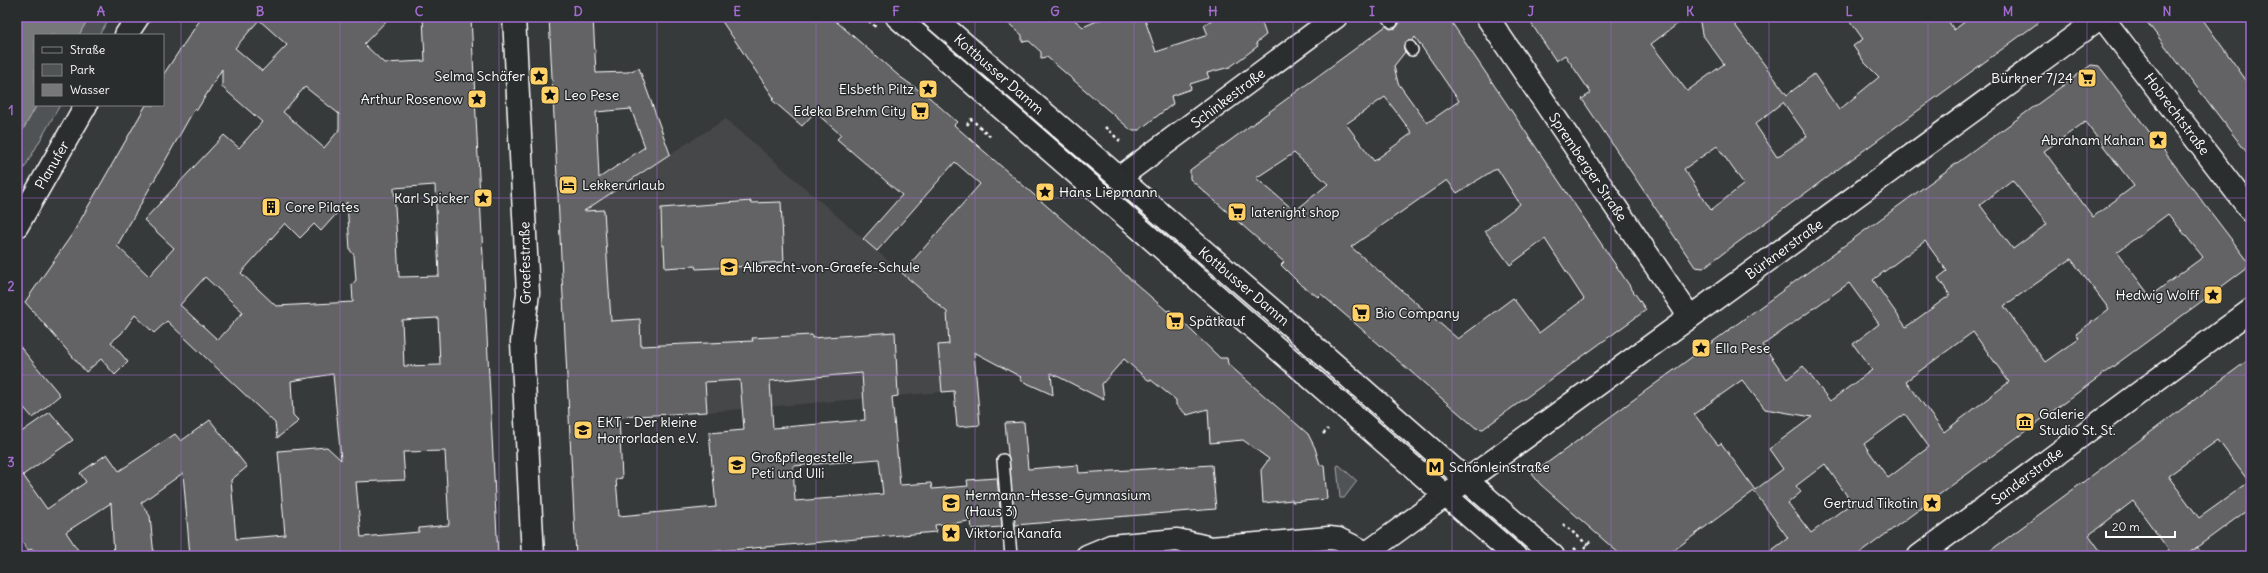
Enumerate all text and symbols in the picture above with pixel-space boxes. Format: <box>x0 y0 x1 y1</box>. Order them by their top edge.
text: A <box>97 3 106 20</box>
text: B <box>256 3 265 20</box>
text: C <box>415 3 424 20</box>
text: D <box>573 3 583 20</box>
text: E <box>733 3 741 20</box>
text: F <box>892 3 900 20</box>
text: G <box>1050 3 1060 20</box>
text: H <box>1208 3 1218 20</box>
text: I <box>1369 3 1375 20</box>
text: J <box>1528 3 1535 20</box>
text: K <box>1686 3 1695 20</box>
text: L <box>1845 3 1853 20</box>
text: M <box>2003 3 2013 20</box>
text: N <box>2163 3 2171 20</box>
street label: Kottbusser Damm <box>950 30 1048 118</box>
legend <box>34 34 164 106</box>
text: Straße <box>70 42 105 57</box>
text: Park <box>70 62 95 77</box>
street label: Schinkestraße <box>1187 64 1269 132</box>
place icon: Selma Schäfer <box>528 65 550 87</box>
place label: Selma Schäfer <box>434 67 525 85</box>
supermarket icon: Bürkner 7/24 <box>2076 67 2098 89</box>
place label: Bürkner 7/24 <box>1991 69 2073 87</box>
street label: Hobrechtstraße <box>2140 69 2214 159</box>
place icon: Elsbeth Piltz <box>917 78 939 100</box>
place label: Elsbeth Piltz <box>839 80 914 98</box>
text: Wasser <box>70 82 110 97</box>
place icon: Leo Pese <box>539 84 561 106</box>
place label: Leo Pese <box>564 86 619 104</box>
place icon: Arthur Rosenow <box>466 88 488 110</box>
place label: Arthur Rosenow <box>361 90 463 108</box>
supermarket icon: Edeka Brehm City <box>909 100 931 122</box>
text: 1 <box>8 102 14 119</box>
place label: Edeka Brehm City <box>793 102 906 120</box>
street label: Spremberger Straße <box>1545 109 1631 225</box>
place icon: Abraham Kahan <box>2147 129 2169 151</box>
place label: Abraham Kahan <box>2041 131 2144 149</box>
street label: Planufer <box>31 137 73 193</box>
hotel icon: Lekkerurlaub <box>557 174 579 196</box>
place label: Lekkerurlaub <box>582 176 665 194</box>
place icon: Hans Liepmann <box>1034 181 1056 203</box>
place label: Hans Liepmann <box>1059 183 1158 201</box>
place icon: Karl Spicker <box>472 187 494 209</box>
place label: Karl Spicker <box>394 189 469 207</box>
building icon: Core Pilates <box>260 196 282 218</box>
place label: Core Pilates <box>285 198 359 216</box>
supermarket icon: latenight shop <box>1226 201 1248 223</box>
place label: latenight shop <box>1251 203 1340 221</box>
street label: Bürknerstraße <box>1742 215 1826 283</box>
street label: Graefestraße <box>515 221 535 305</box>
street label: Kottbusser Damm <box>1195 243 1293 329</box>
school or university icon: Albrecht-von-Graefe-Schule <box>718 256 740 278</box>
place label: Albrecht-von-Graefe-Schule <box>743 258 920 276</box>
text: 2 <box>7 278 15 295</box>
place icon: Hedwig Wolff <box>2202 284 2224 306</box>
place label: Hedwig Wolff <box>2116 286 2199 304</box>
supermarket icon: Bio Company <box>1350 302 1372 324</box>
place label: Bio Company <box>1375 304 1460 322</box>
supermarket icon: Spätkauf <box>1164 310 1186 332</box>
place label: Spätkauf <box>1189 312 1246 330</box>
place icon: Ella Pese <box>1690 337 1712 359</box>
place label: Ella Pese <box>1715 339 1770 357</box>
place label: Galerie Studio St. St. <box>2039 405 2116 439</box>
museum icon: Galerie Studio St. St. <box>2014 411 2036 433</box>
place label: EKT - Der kleine Horrorladen e.V. <box>597 413 699 447</box>
school or university icon: EKT - Der kleine Horrorladen e.V. <box>572 419 594 441</box>
street label: Sanderstraße <box>1988 443 2066 509</box>
place label: Großpflegestelle Peti und Ulli <box>751 448 853 482</box>
text: 3 <box>7 454 15 471</box>
school or university icon: Großpflegestelle Peti und Ulli <box>726 454 748 476</box>
metro station icon: Schönleinstraße <box>1424 456 1446 478</box>
place label: Schönleinstraße <box>1449 458 1550 476</box>
place label: Hermann-Hesse-Gymnasium (Haus 3) <box>965 486 1151 520</box>
school or university icon: Hermann-Hesse-Gymnasium (Haus 3) <box>940 492 962 514</box>
place icon: Gertrud Tikotin <box>1921 492 1943 514</box>
place label: Gertrud Tikotin <box>1823 494 1918 512</box>
scale bar <box>2106 513 2175 539</box>
text: 20 m <box>2112 519 2140 534</box>
place icon: Viktoria Kanafa <box>940 522 962 544</box>
place label: Viktoria Kanafa <box>965 524 1062 542</box>

